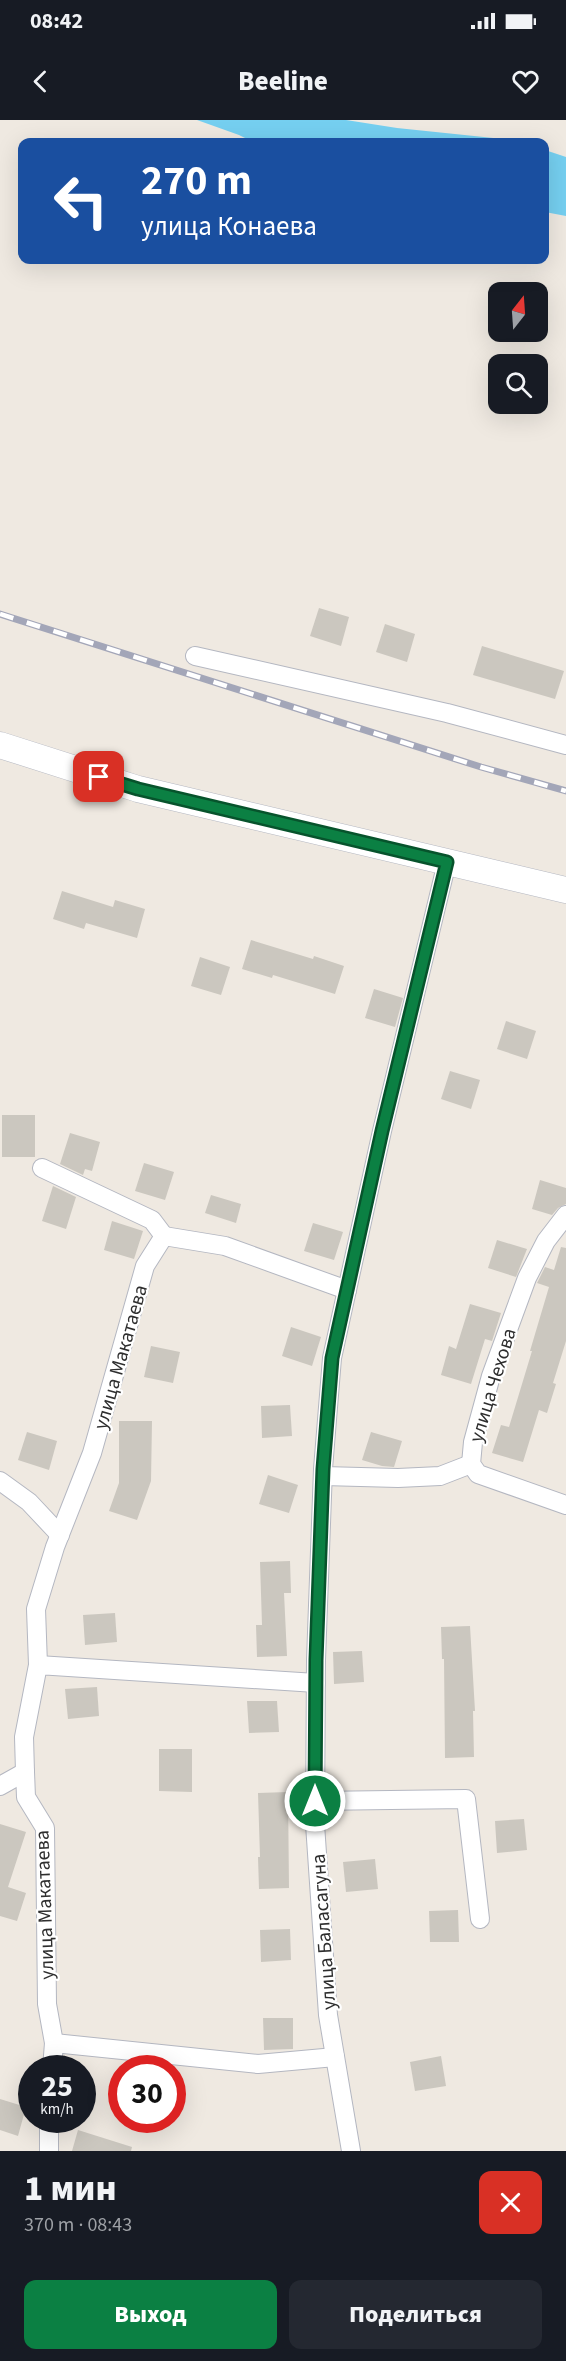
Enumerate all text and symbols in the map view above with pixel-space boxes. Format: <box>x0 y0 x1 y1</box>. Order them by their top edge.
text: 08:42 <box>30 5 83 37</box>
text: Beeline <box>238 62 328 101</box>
icon: back <box>24 65 57 98</box>
icon: heart <box>509 65 542 98</box>
text: 270 m <box>141 151 252 211</box>
icon: left <box>42 162 120 240</box>
text: улица Конаева <box>141 207 317 246</box>
north arrow <box>488 282 548 342</box>
map controls <box>488 282 548 414</box>
button: search <box>488 354 548 414</box>
pin <box>73 751 124 802</box>
icon: arrive <box>82 760 115 793</box>
street label: улица Макатаева <box>87 1282 155 1433</box>
street label: улица Чехова <box>462 1325 524 1446</box>
position arrow <box>283 1769 347 1833</box>
street label: улица Макатаева <box>28 1830 62 1980</box>
street label: улица Баласагуна <box>305 1853 343 2011</box>
speed limit sign: 30 <box>108 2055 186 2133</box>
text: 25 <box>41 2065 73 2108</box>
text: km/h <box>40 2099 74 2120</box>
text: 1 мин <box>24 2163 117 2214</box>
button: close <box>479 2171 542 2234</box>
text: 370 m · 08:43 <box>24 2211 132 2239</box>
button: Выход <box>24 2280 277 2349</box>
button: Поделиться <box>289 2280 542 2349</box>

